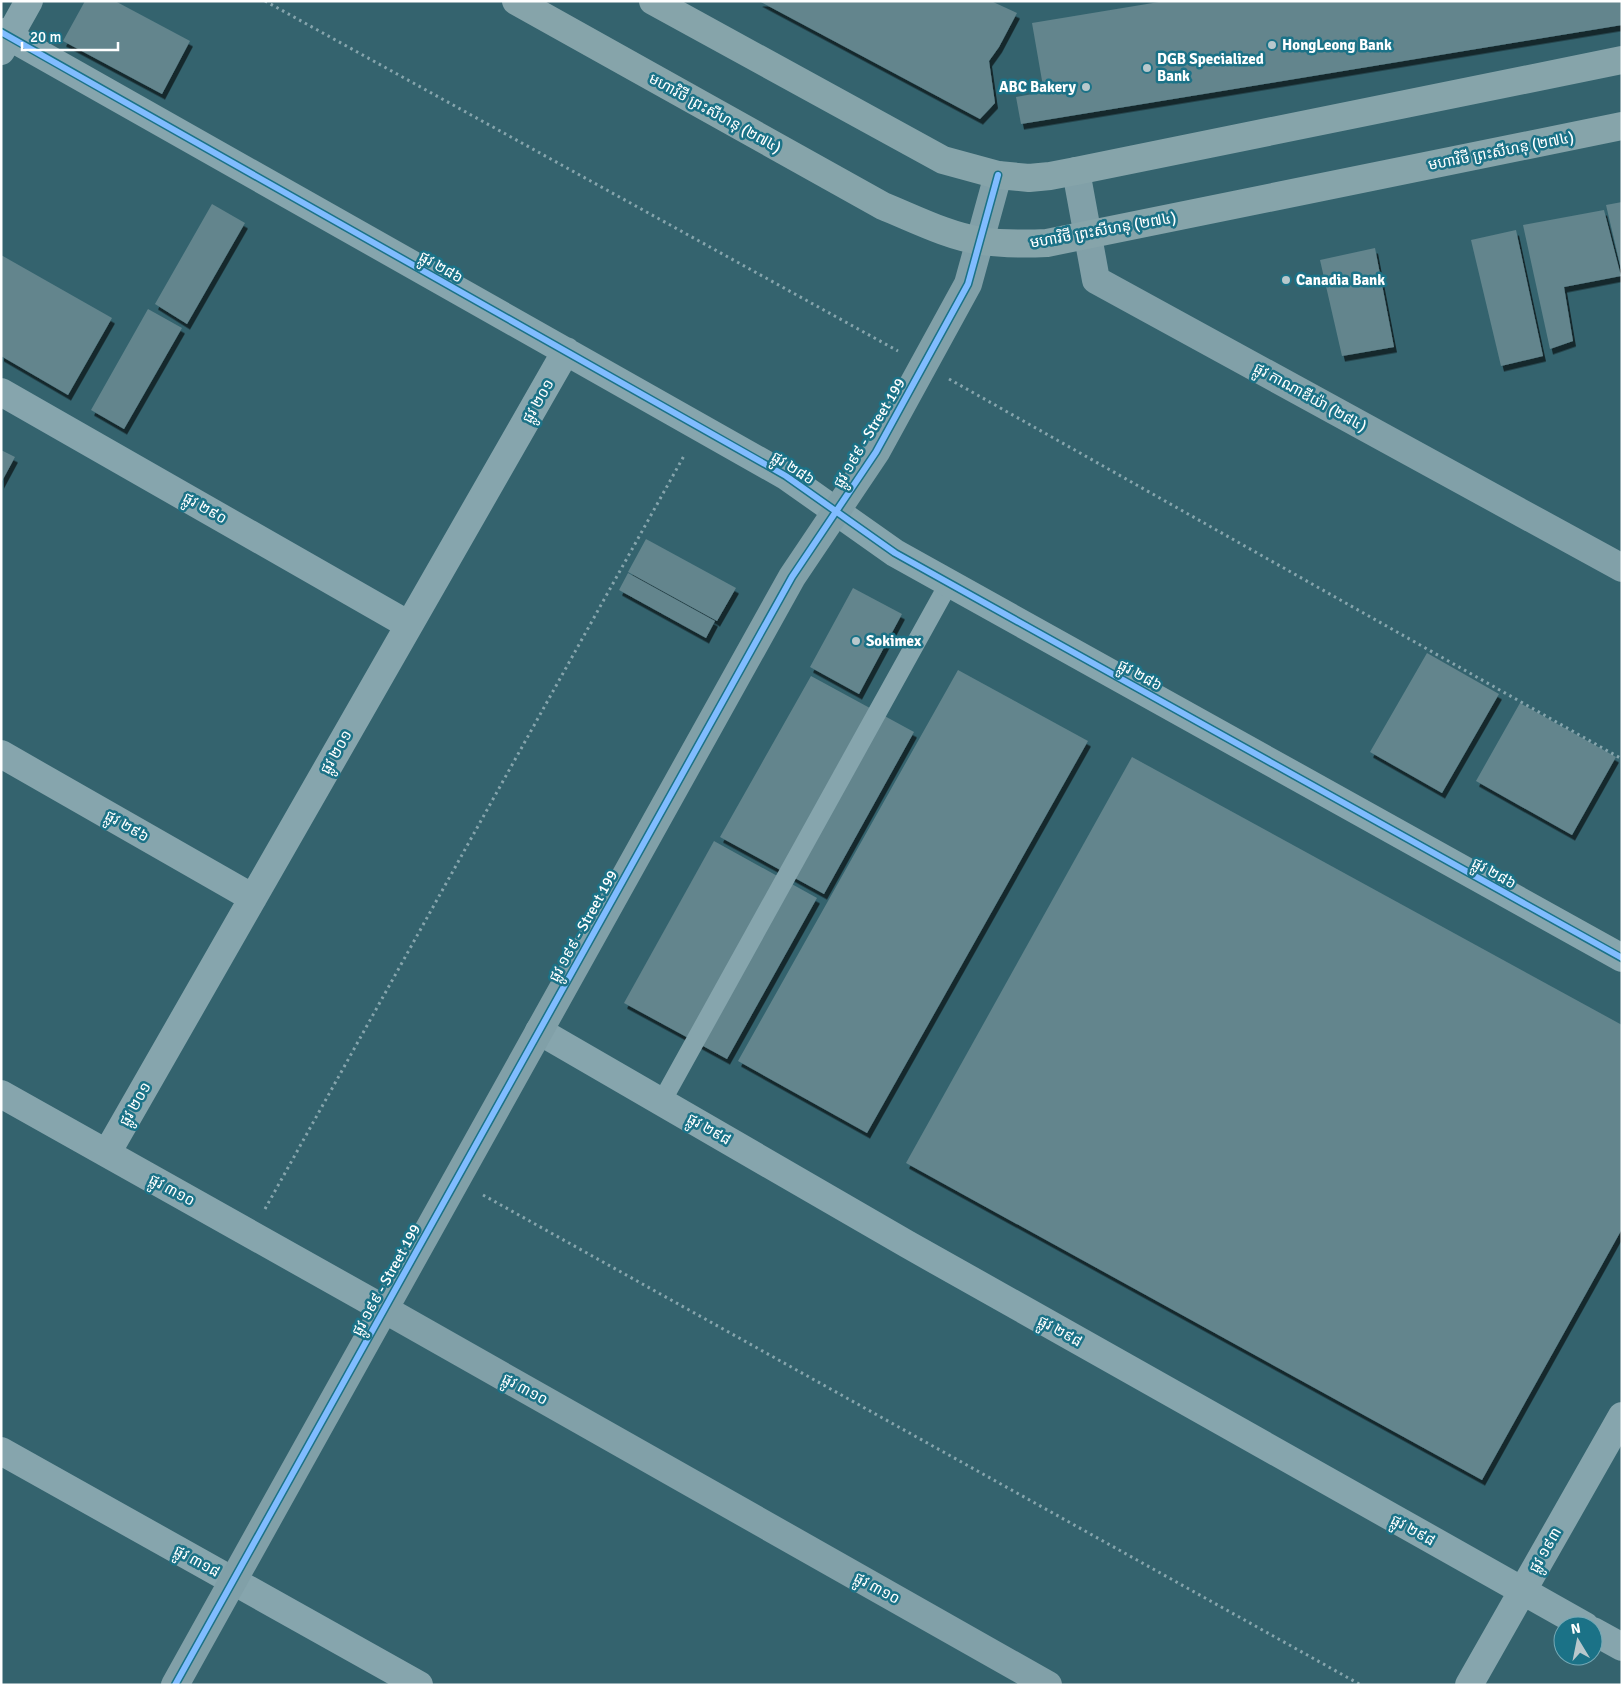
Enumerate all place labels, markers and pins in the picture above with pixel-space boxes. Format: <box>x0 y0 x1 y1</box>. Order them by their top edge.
place label: HongLeong Bank <box>1282 36 1392 54</box>
marker: HongLeong Bank <box>1266 39 1278 51</box>
place label: DGB Specialized Bank <box>1157 50 1264 85</box>
marker: DGB Specialized Bank <box>1141 62 1153 74</box>
place label: ABC Bakery <box>999 78 1077 96</box>
marker: ABC Bakery <box>1080 81 1092 93</box>
place label: Canadia Bank <box>1296 271 1385 289</box>
marker: Canadia Bank <box>1280 274 1292 286</box>
place label: Sokimex <box>866 632 922 650</box>
marker: Sokimex <box>850 635 862 647</box>

